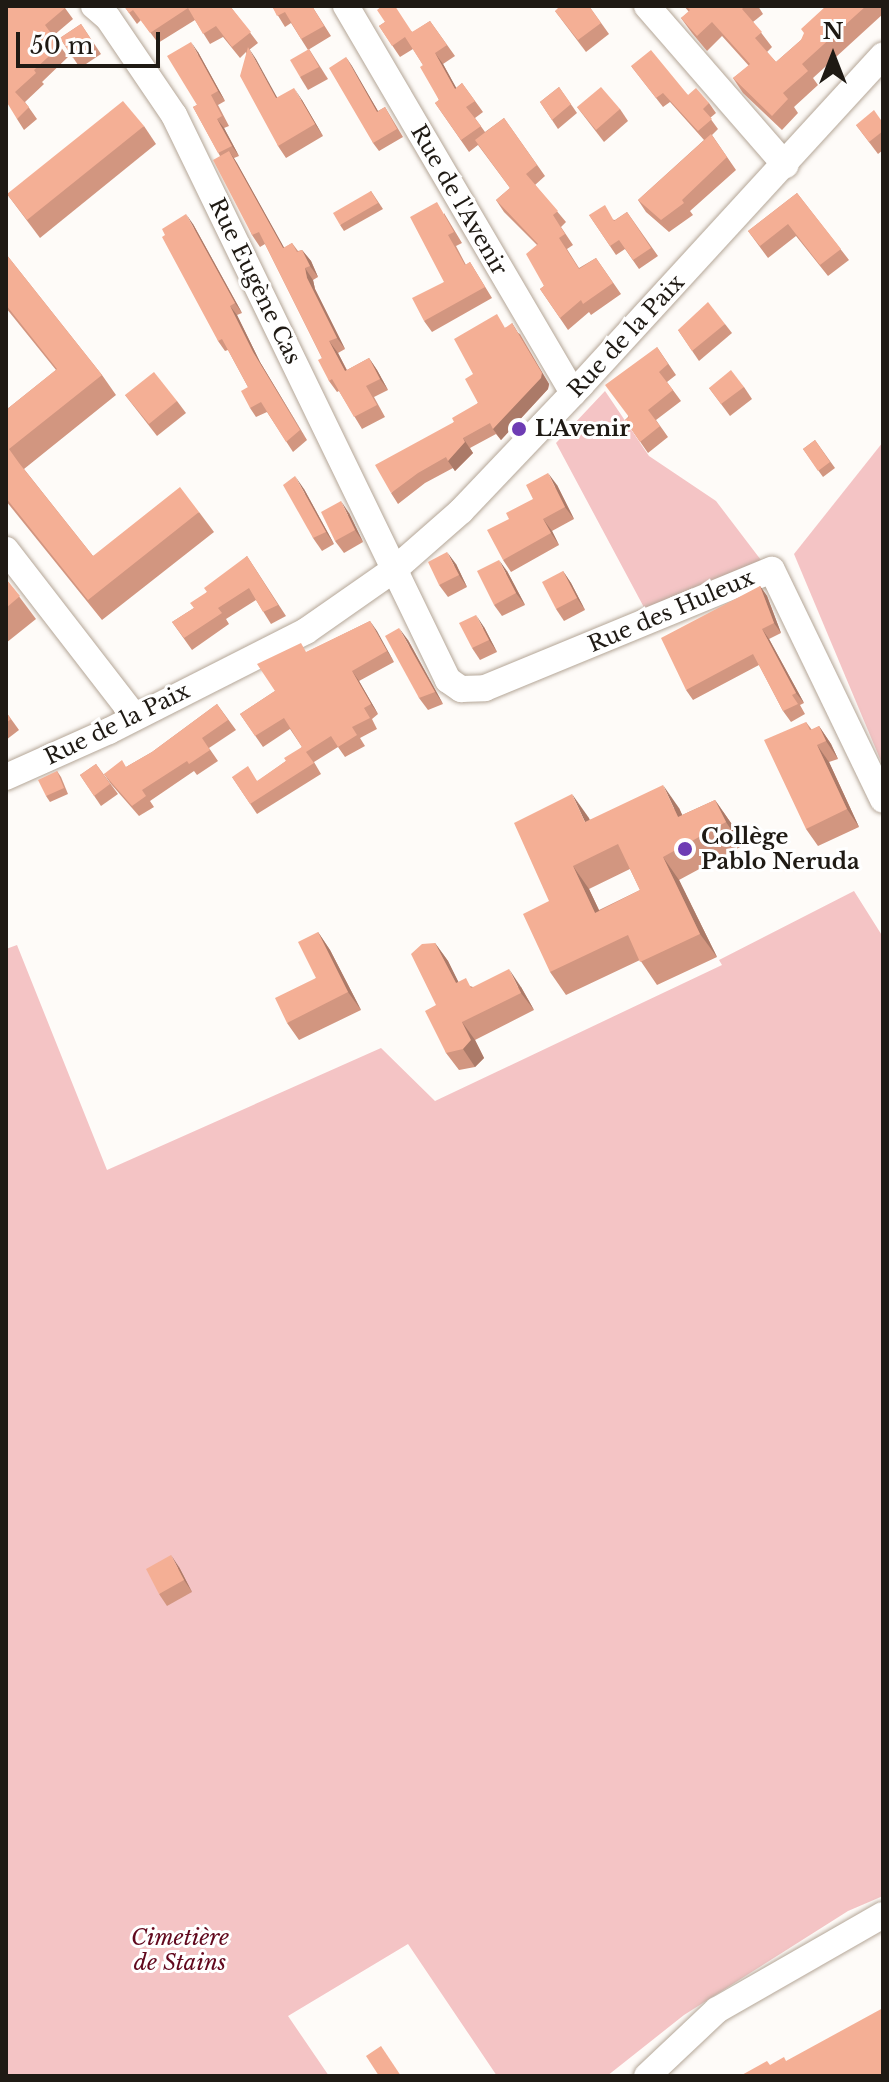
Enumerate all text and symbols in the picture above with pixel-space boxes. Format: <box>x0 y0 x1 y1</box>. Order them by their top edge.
scale bar <box>20 16 164 66</box>
north arrow <box>793 16 873 96</box>
text: N <box>823 18 843 45</box>
text: 50 m <box>30 31 93 60</box>
street label: Rue de l'Avenir <box>405 120 513 280</box>
street label: Rue Eugène Cas <box>203 194 307 368</box>
street label: Rue de la Paix <box>562 269 690 403</box>
place label: L'Avenir <box>535 416 630 442</box>
marker: L'Avenir <box>510 420 528 438</box>
street label: Rue des Huleux <box>584 564 758 658</box>
street label: Rue de la Paix <box>40 677 194 771</box>
place label: Collège Pablo Neruda <box>701 823 860 874</box>
marker: Collège Pablo Neruda <box>676 840 694 858</box>
park label: Cimetière de Stains <box>131 1924 229 1976</box>

